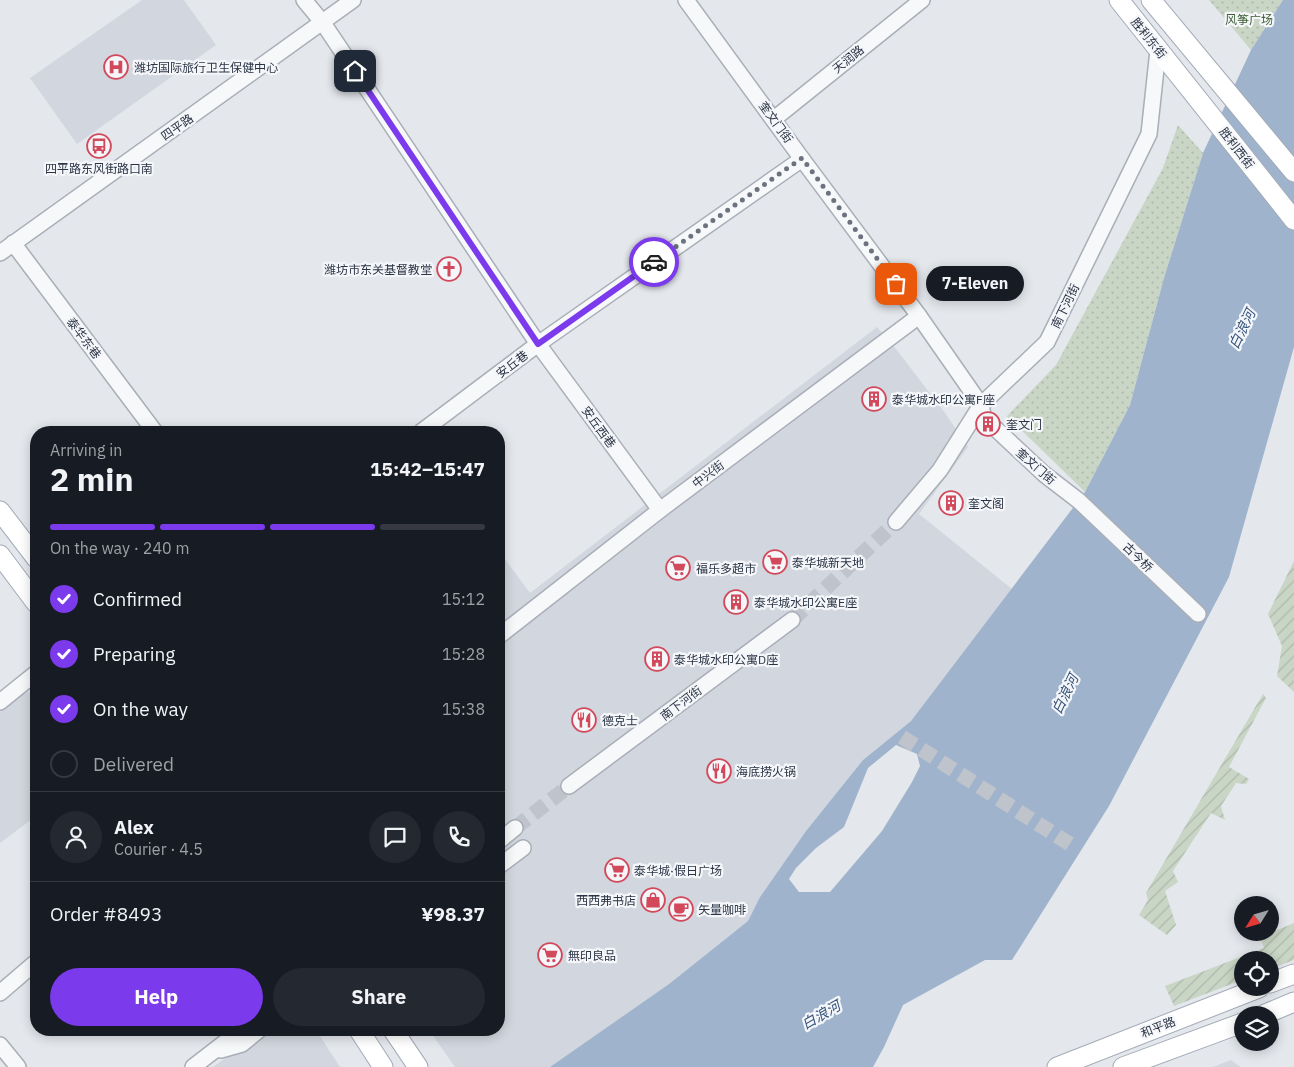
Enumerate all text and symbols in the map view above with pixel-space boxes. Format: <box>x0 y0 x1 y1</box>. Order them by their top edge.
park label: 风筝广场 <box>1225 12 1273 27</box>
street label: 胜利东街 <box>1128 15 1170 61</box>
street label: 天润路 <box>829 42 867 76</box>
pin <box>334 50 376 92</box>
hospital icon: 潍坊国际旅行卫生保健中心 <box>103 54 129 80</box>
icon: home <box>341 57 369 85</box>
place label: 潍坊国际旅行卫生保健中心 <box>134 60 278 75</box>
street label: 奎文门街 <box>756 98 796 146</box>
street label: 四平路 <box>158 111 196 143</box>
street label: 胜利西街 <box>1216 124 1258 172</box>
bus stop icon: 四平路东风街路口南 <box>86 133 112 159</box>
place label: 四平路东风街路口南 <box>45 161 153 176</box>
courier <box>629 237 679 287</box>
icon: car <box>640 248 668 276</box>
church icon: 潍坊市东关基督教堂 <box>436 256 462 282</box>
place label: 潍坊市东关基督教堂 <box>324 262 432 277</box>
pin <box>875 263 917 305</box>
callout: 7-Eleven <box>926 266 1024 302</box>
icon: bag <box>882 270 910 298</box>
text: 7-Eleven <box>942 273 1008 293</box>
street label: 南下河街 <box>1048 281 1082 331</box>
water label: 白浪河 <box>1225 303 1261 352</box>
street label: 泰华东巷 <box>64 314 104 362</box>
street label: 安丘巷 <box>493 347 531 381</box>
building icon: 泰华城水印公寓F座 <box>861 386 887 412</box>
place label: 泰华城水印公寓F座 <box>892 392 995 407</box>
street label: 安丘西巷 <box>579 403 619 451</box>
building icon: 奎文门 <box>975 411 1001 437</box>
place label: 奎文门 <box>1006 417 1042 432</box>
text: Arriving in <box>50 440 122 460</box>
street label: 奎文门街 <box>1013 445 1059 487</box>
text: 15:42–15:47 <box>370 457 485 481</box>
street label: 中兴街 <box>689 457 727 491</box>
text: 2 min <box>50 458 134 500</box>
building icon: 奎文阁 <box>938 490 964 516</box>
place label: 奎文阁 <box>968 496 1004 511</box>
text: On the way · 240 m <box>50 538 189 558</box>
street label: 古今桥 <box>1120 539 1156 575</box>
supermarket icon: 泰华城新天地 <box>762 549 788 575</box>
supermarket icon: 福乐多超市 <box>665 555 691 581</box>
place label: 泰华城新天地 <box>792 555 864 570</box>
place label: 福乐多超市 <box>696 561 756 576</box>
icon: check <box>50 585 78 613</box>
text: Confirmed <box>93 587 182 611</box>
text: 15:12 <box>442 589 485 609</box>
building icon: 泰华城水印公寓E座 <box>723 589 749 615</box>
place label: 泰华城水印公寓E座 <box>754 595 857 610</box>
icon: check <box>50 640 78 668</box>
text: Preparing <box>93 642 175 666</box>
text: 15:28 <box>442 644 485 664</box>
building icon: 泰华城水印公寓D座 <box>644 646 670 672</box>
place label: 泰华城水印公寓D座 <box>674 652 778 667</box>
water label: 白浪河 <box>1048 668 1084 717</box>
street label: 南下河街 <box>657 683 705 723</box>
icon: check <box>50 695 78 723</box>
text: On the way <box>93 697 188 721</box>
text: 15:38 <box>442 699 485 719</box>
restaurant icon: 德克士 <box>571 707 597 733</box>
place label: 德克士 <box>602 713 638 728</box>
text: Delivered <box>93 752 174 776</box>
restaurant icon: 海底捞火锅 <box>706 758 732 784</box>
place label: 海底捞火锅 <box>736 764 796 779</box>
button: person <box>50 811 102 863</box>
button: chat <box>369 811 421 863</box>
button: phone <box>433 811 485 863</box>
text: Alex <box>114 815 154 839</box>
text: Courier · 4.5 <box>114 839 203 859</box>
supermarket icon: 泰华城·假日广场 <box>604 857 630 883</box>
place label: 泰华城·假日广场 <box>634 863 722 878</box>
shop icon: 西西弗书店 <box>640 887 666 913</box>
place label: 西西弗书店 <box>576 893 636 908</box>
cafe icon: 矢量咖啡 <box>668 896 694 922</box>
north arrow <box>1234 896 1279 941</box>
map controls <box>1234 896 1279 1051</box>
text: Order #8493 <box>50 902 162 926</box>
text: ¥98.37 <box>421 902 485 926</box>
place label: 矢量咖啡 <box>698 902 746 917</box>
supermarket icon: 無印良品 <box>537 942 563 968</box>
place label: 無印良品 <box>568 948 616 963</box>
button: locate <box>1234 951 1279 996</box>
button: Help <box>50 968 263 1026</box>
button: Share <box>273 968 485 1026</box>
water label: 白浪河 <box>798 995 846 1033</box>
button: layers <box>1234 1006 1279 1051</box>
street label: 和平路 <box>1139 1014 1177 1040</box>

